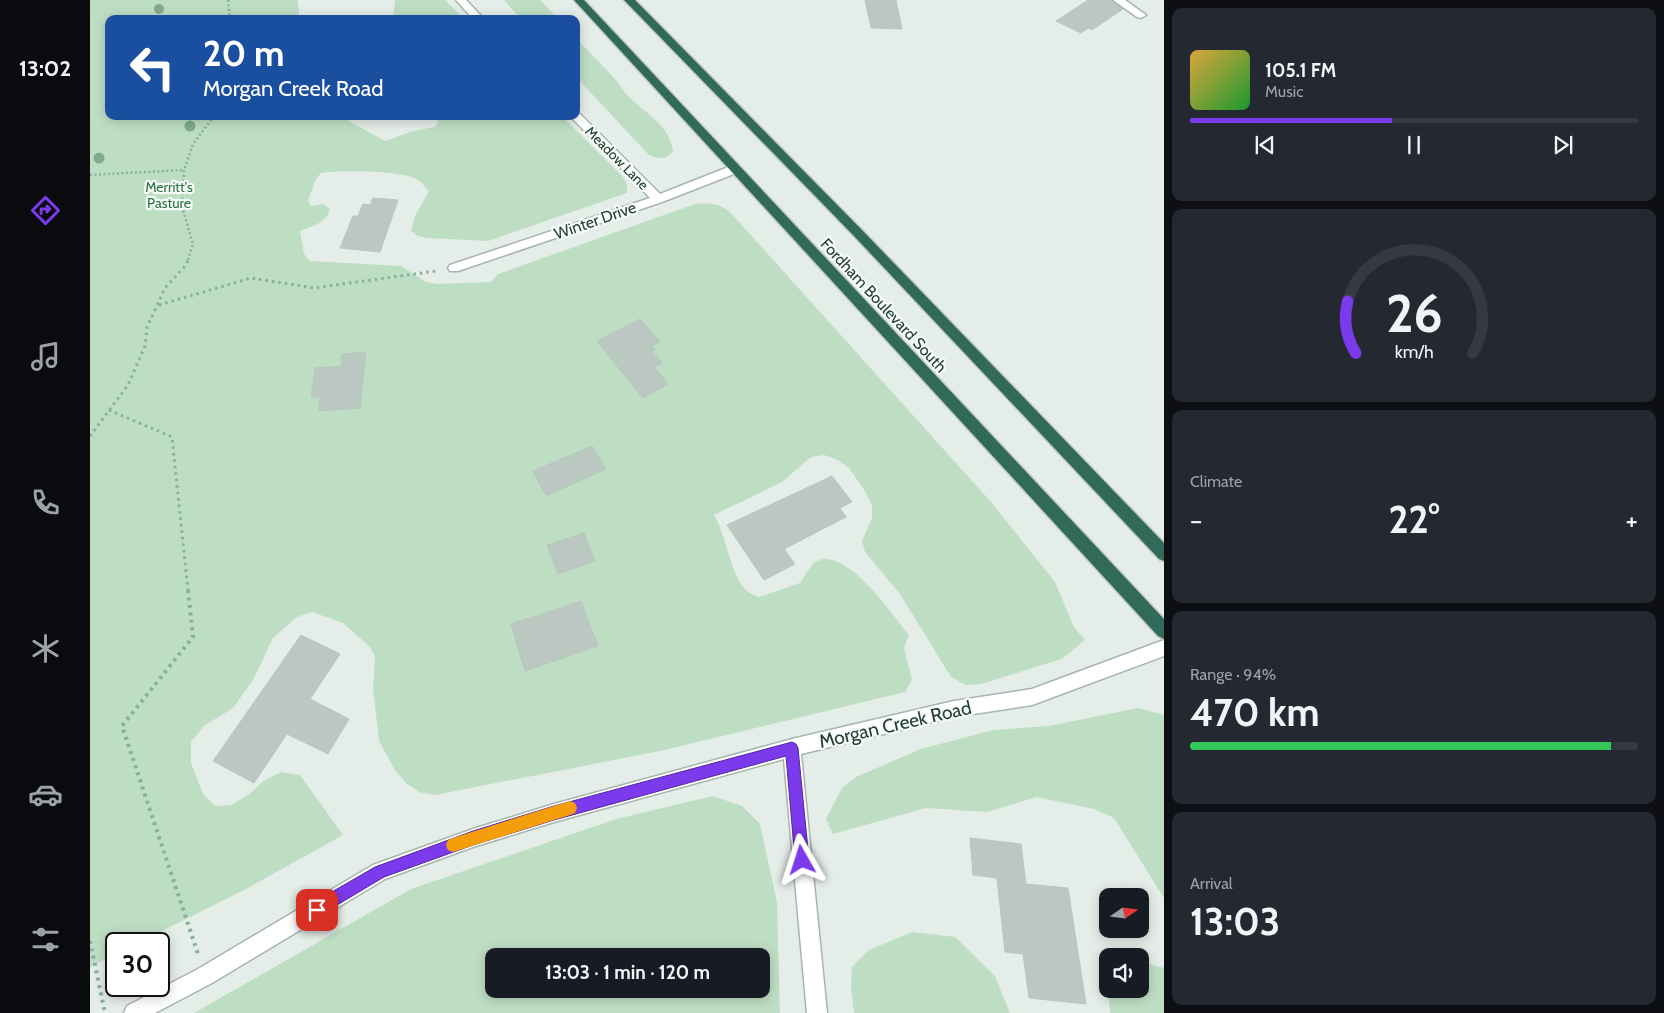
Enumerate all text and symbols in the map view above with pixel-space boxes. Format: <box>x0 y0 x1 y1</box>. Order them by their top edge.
text: 20 m <box>203 32 285 75</box>
icon: left <box>120 35 185 100</box>
text: 13:02 <box>19 55 71 82</box>
text: 105.1 FM <box>1265 59 1336 82</box>
text: Morgan Creek Road <box>203 75 383 102</box>
text: Music <box>1265 82 1303 101</box>
street label: Meadow Lane <box>581 122 653 194</box>
icon: previous <box>1251 131 1279 159</box>
icon: pause <box>1400 131 1428 159</box>
icon: next <box>1549 131 1577 159</box>
park label: Merritt's Pasture <box>145 178 193 212</box>
icon: directions <box>28 193 63 228</box>
street label: Winter Drive <box>552 198 639 243</box>
street label: Fordham Boulevard South <box>817 234 951 376</box>
text: 26 <box>1386 282 1442 345</box>
icon: music <box>28 339 63 374</box>
text: km/h <box>1394 341 1434 362</box>
text: Climate <box>1190 472 1242 491</box>
icon: phone <box>28 485 63 520</box>
text: 22° <box>1388 496 1440 543</box>
text: − <box>1190 503 1202 537</box>
text: + <box>1626 503 1638 537</box>
icon: climate <box>28 631 63 666</box>
text: Range · 94% <box>1190 665 1276 684</box>
text: 470 km <box>1190 689 1319 736</box>
street label: Morgan Creek Road <box>817 696 974 753</box>
icon: car <box>28 777 63 812</box>
position arrow <box>775 833 827 885</box>
text: Arrival <box>1190 874 1233 893</box>
north arrow <box>1099 888 1149 938</box>
map controls <box>1099 888 1149 998</box>
pin <box>296 889 338 931</box>
icon: arrive <box>303 896 331 924</box>
text: 13:03 <box>1190 898 1280 945</box>
icon: filters <box>28 922 63 957</box>
speed limit sign: 30 <box>105 932 170 997</box>
button: sound <box>1099 948 1149 998</box>
text: 13:03 · 1 min · 120 m <box>545 961 710 984</box>

